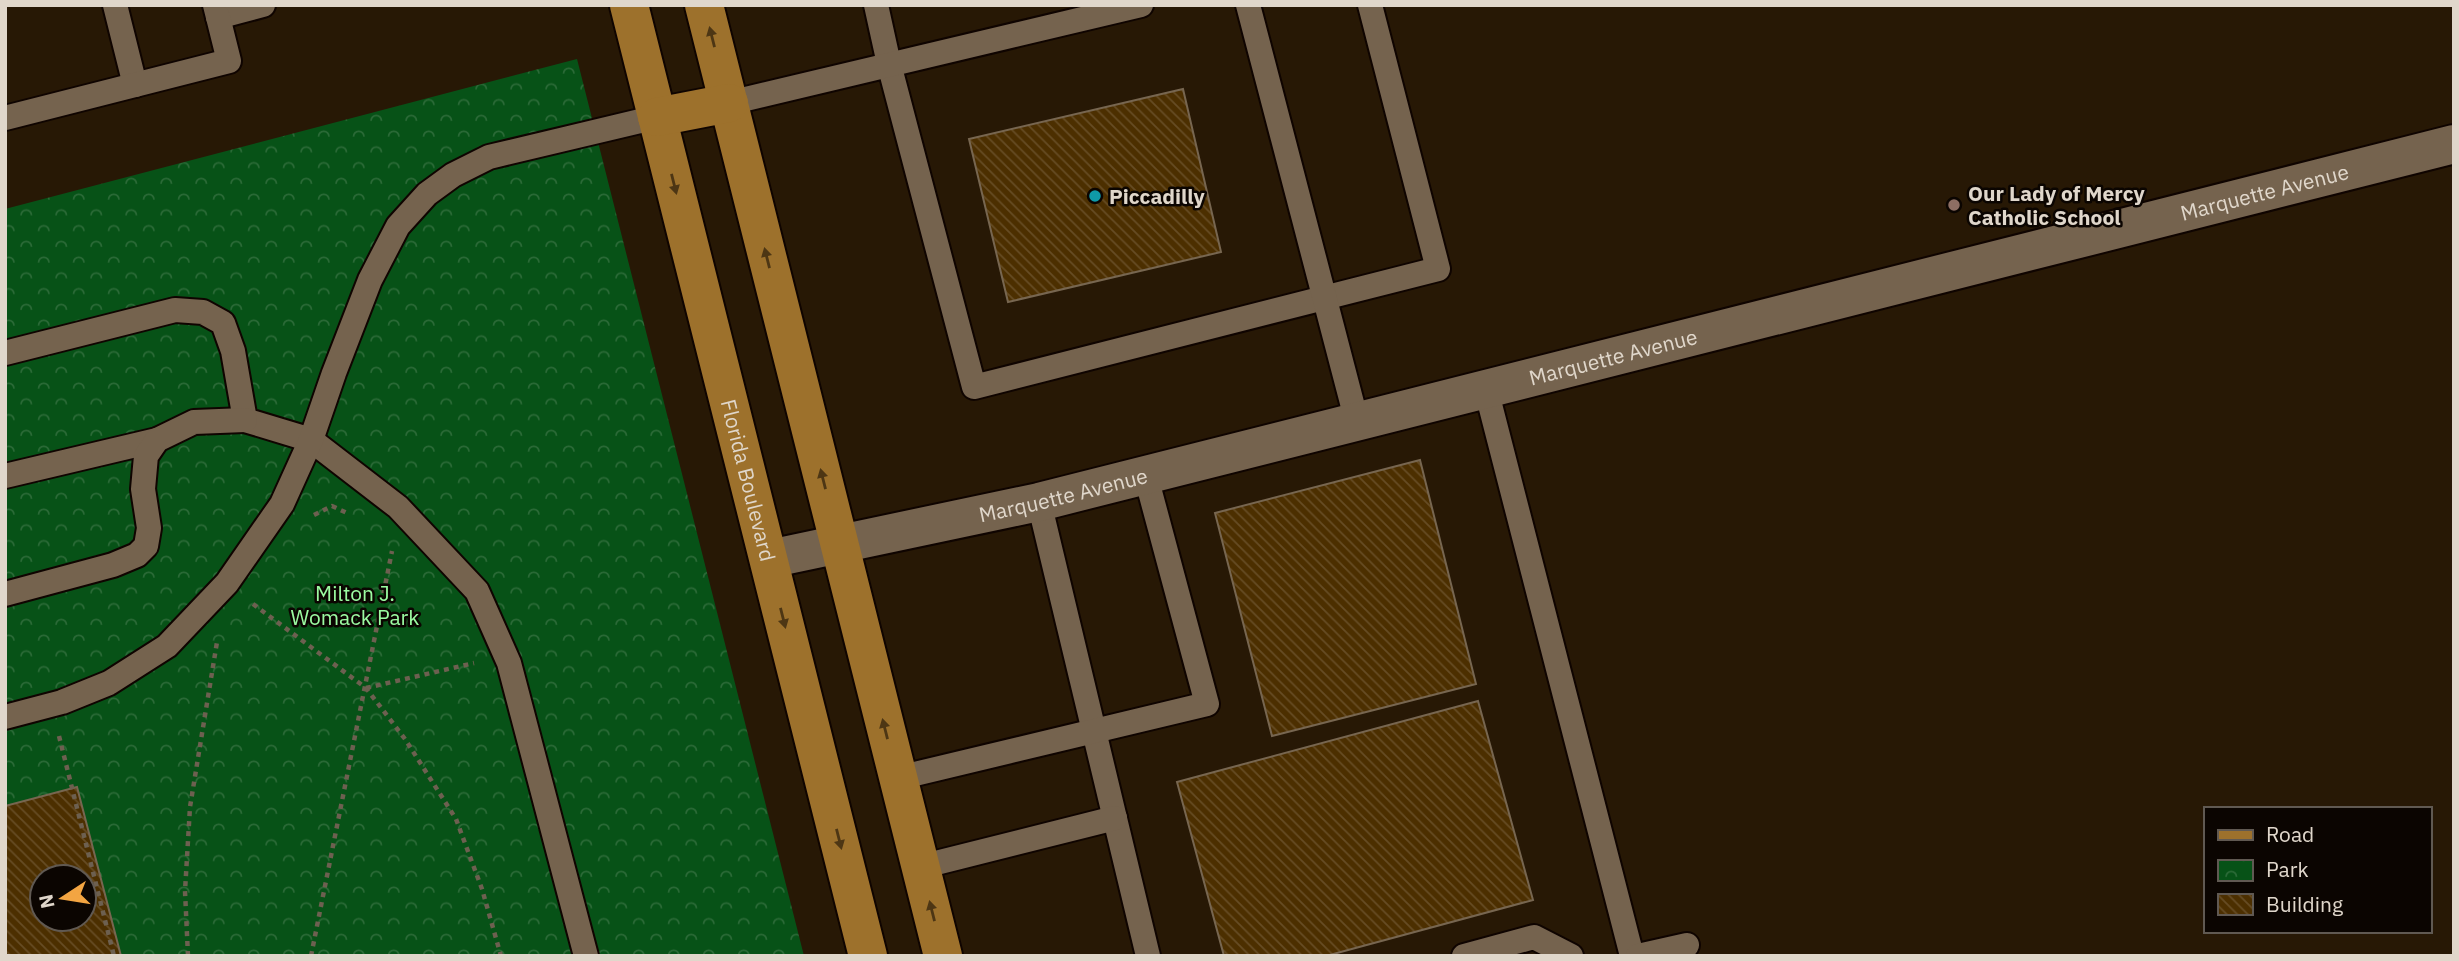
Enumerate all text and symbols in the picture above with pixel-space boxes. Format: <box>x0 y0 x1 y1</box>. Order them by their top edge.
one-way arrow <box>706 26 717 48</box>
street label: Marquette Avenue <box>2177 157 2352 227</box>
one-way arrow <box>669 173 680 195</box>
place label: Our Lady of Mercy Catholic School <box>1968 179 2146 231</box>
place label: Piccadilly <box>1109 182 1206 210</box>
marker: Piccadilly <box>1087 188 1103 204</box>
marker: Our Lady of Mercy Catholic School <box>1946 197 1962 213</box>
one-way arrow <box>761 247 772 269</box>
street label: Marquette Avenue <box>1526 322 1700 392</box>
street label: Florida Boulevard <box>715 396 782 564</box>
street label: Marquette Avenue <box>976 461 1150 528</box>
one-way arrow <box>817 468 828 490</box>
park label: Milton J. Womack Park <box>291 579 419 631</box>
one-way arrow <box>778 607 789 629</box>
one-way arrow <box>880 718 891 740</box>
legend <box>2204 807 2431 933</box>
text: Road <box>2266 820 2314 848</box>
one-way arrow <box>834 828 845 850</box>
text: Park <box>2266 855 2309 883</box>
north arrow <box>28 863 98 933</box>
text: Building <box>2266 890 2343 918</box>
text: N <box>33 892 60 911</box>
one-way arrow <box>926 900 936 921</box>

